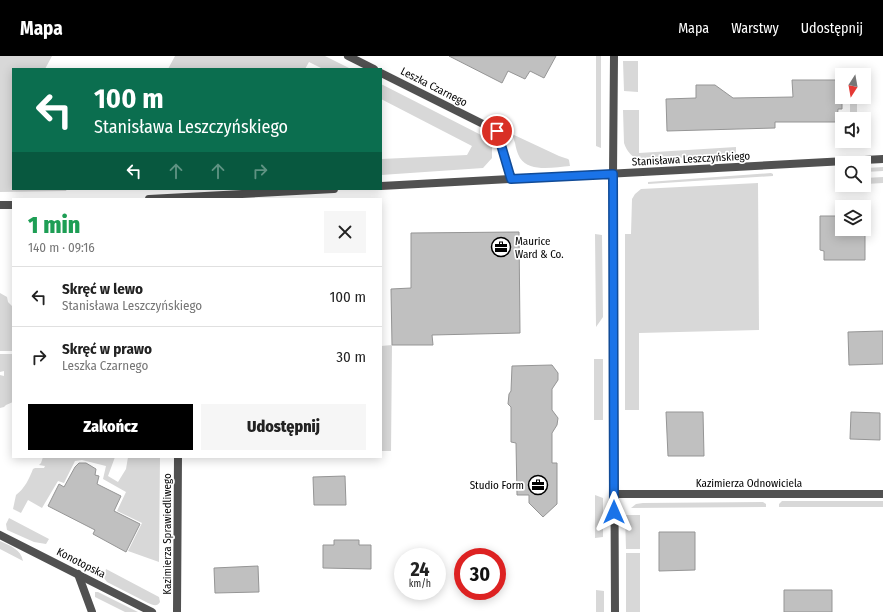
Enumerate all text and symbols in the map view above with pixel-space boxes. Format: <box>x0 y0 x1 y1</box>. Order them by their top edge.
text: Mapa <box>20 17 63 40</box>
text: Mapa <box>678 20 709 37</box>
text: Warstwy <box>731 20 779 37</box>
text: Udostępnij <box>801 20 863 37</box>
street label: Leszka Czarnego <box>398 65 470 109</box>
north arrow <box>835 68 871 104</box>
map controls <box>835 68 871 236</box>
text: 100 m <box>94 82 164 115</box>
icon: left <box>28 84 80 136</box>
button: sound <box>835 112 871 148</box>
pin <box>480 114 514 148</box>
text: Stanisława Leszczyńskiego <box>94 116 288 138</box>
icon: arrive <box>486 120 508 142</box>
street label: Stanisława Leszczyńskiego <box>631 149 751 169</box>
button: search <box>835 156 871 192</box>
icon: left <box>123 160 145 182</box>
icon: ahead <box>165 160 187 182</box>
icon: ahead <box>207 160 229 182</box>
icon: right <box>249 160 271 182</box>
button: layers <box>835 200 871 236</box>
text: 1 min <box>28 211 80 239</box>
button: close <box>324 211 366 253</box>
place label: Maurice Ward & Co. <box>515 235 564 261</box>
office icon: Maurice Ward & Co. <box>490 236 512 258</box>
text: 140 m · 09:16 <box>28 240 95 255</box>
text: Skręć w lewo <box>62 280 143 298</box>
icon: left <box>28 286 50 308</box>
text: 100 m <box>329 288 366 306</box>
text: Stanisława Leszczyńskiego <box>62 298 202 313</box>
text: Skręć w prawo <box>62 340 152 358</box>
icon: right <box>28 346 50 368</box>
text: 30 m <box>336 348 366 366</box>
text: Leszka Czarnego <box>62 358 148 373</box>
button: Zakończ <box>28 404 193 450</box>
button: Udostępnij <box>201 404 366 450</box>
street label: Kazimierza Sprawiedliwego <box>161 473 174 595</box>
office icon: Studio Form <box>527 474 549 496</box>
street label: Kazimierza Odnowiciela <box>696 477 802 490</box>
place label: Studio Form <box>470 479 524 492</box>
position arrow <box>593 491 635 533</box>
street label: Konotopska <box>54 545 108 581</box>
speed limit sign: 30 <box>454 548 506 600</box>
text: 24 <box>410 557 430 581</box>
text: km/h <box>409 578 431 590</box>

